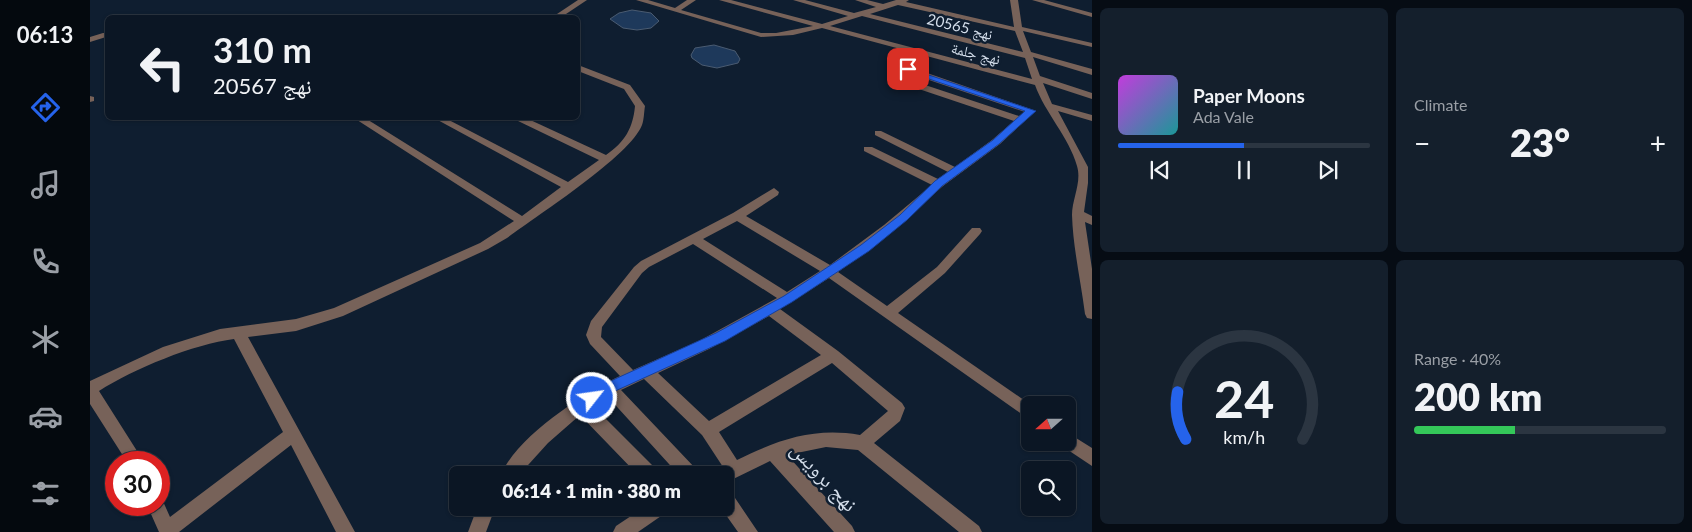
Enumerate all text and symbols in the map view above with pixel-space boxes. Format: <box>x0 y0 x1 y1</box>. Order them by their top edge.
street label: نهج 20565 <box>925 9 995 45</box>
text: 06:13 <box>17 21 73 48</box>
text: 310 m <box>213 28 312 70</box>
icon: left <box>130 35 195 100</box>
street label: نهج جلمة <box>949 38 1002 70</box>
pin <box>887 48 929 90</box>
icon: arrive <box>894 55 922 83</box>
text: نهج 20567 <box>213 72 312 99</box>
text: Paper Moons <box>1193 84 1305 107</box>
icon: directions <box>28 90 63 125</box>
text: Climate <box>1414 95 1467 114</box>
text: Ada Vale <box>1193 107 1254 126</box>
text: 23° <box>1510 119 1570 165</box>
text: − <box>1414 126 1430 160</box>
text: + <box>1650 126 1666 160</box>
icon: previous <box>1146 156 1174 184</box>
icon: pause <box>1230 156 1258 184</box>
icon: next <box>1314 156 1342 184</box>
icon: music <box>28 167 63 202</box>
icon: phone <box>28 244 63 279</box>
icon: climate <box>28 322 63 357</box>
text: Range · 40% <box>1414 349 1501 368</box>
text: 24 <box>1214 367 1274 429</box>
position arrow <box>565 371 617 423</box>
text: 200 km <box>1414 373 1542 419</box>
north arrow <box>1021 396 1076 451</box>
map controls <box>1021 396 1076 516</box>
icon: car <box>28 399 63 434</box>
text: km/h <box>1223 426 1265 448</box>
street label: نهج برويس <box>785 436 863 517</box>
speed limit sign: 30 <box>105 451 170 516</box>
button: search <box>1021 461 1076 516</box>
icon: filters <box>28 476 63 511</box>
text: 06:14 · 1 min · 380 m <box>502 479 681 502</box>

